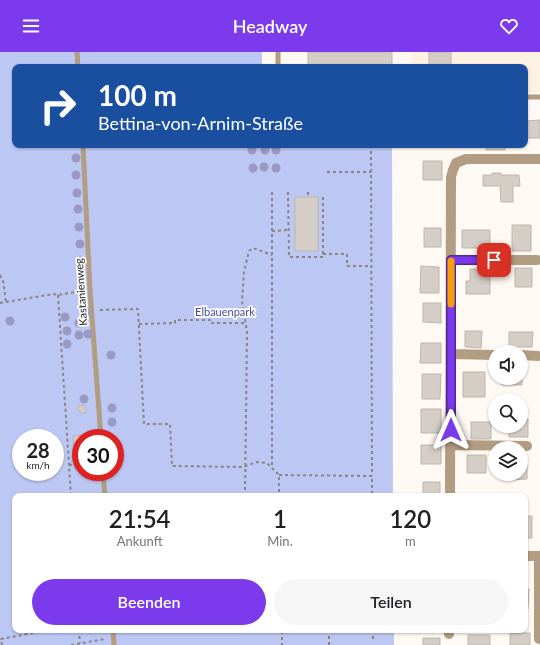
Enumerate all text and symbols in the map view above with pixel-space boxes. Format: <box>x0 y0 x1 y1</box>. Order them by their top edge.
icon: menu <box>20 15 42 37</box>
text: Headway <box>233 15 307 37</box>
icon: heart <box>498 15 520 37</box>
text: 100 m <box>98 78 177 112</box>
icon: right <box>32 80 84 132</box>
text: Bettina-von-Arnim-Straße <box>98 112 303 134</box>
pin <box>477 243 511 277</box>
icon: arrive <box>483 249 505 271</box>
street label: Kastanienweg <box>72 258 89 326</box>
park label: Elbauenpark <box>195 305 255 318</box>
map controls <box>488 345 528 481</box>
button: sound <box>488 345 528 385</box>
button: search <box>488 393 528 433</box>
position arrow <box>430 409 472 451</box>
speed limit sign: 30 <box>72 429 124 481</box>
text: 28 <box>26 438 50 462</box>
button: layers <box>488 441 528 481</box>
text: km/h <box>26 459 50 471</box>
text: 21:54 <box>109 504 171 533</box>
text: 1 <box>273 504 287 533</box>
text: 120 <box>389 504 431 533</box>
text: Ankunft <box>117 533 163 549</box>
text: Min. <box>267 533 293 549</box>
text: m <box>405 533 416 549</box>
button: Beenden <box>32 579 266 625</box>
button: Teilen <box>274 579 508 625</box>

